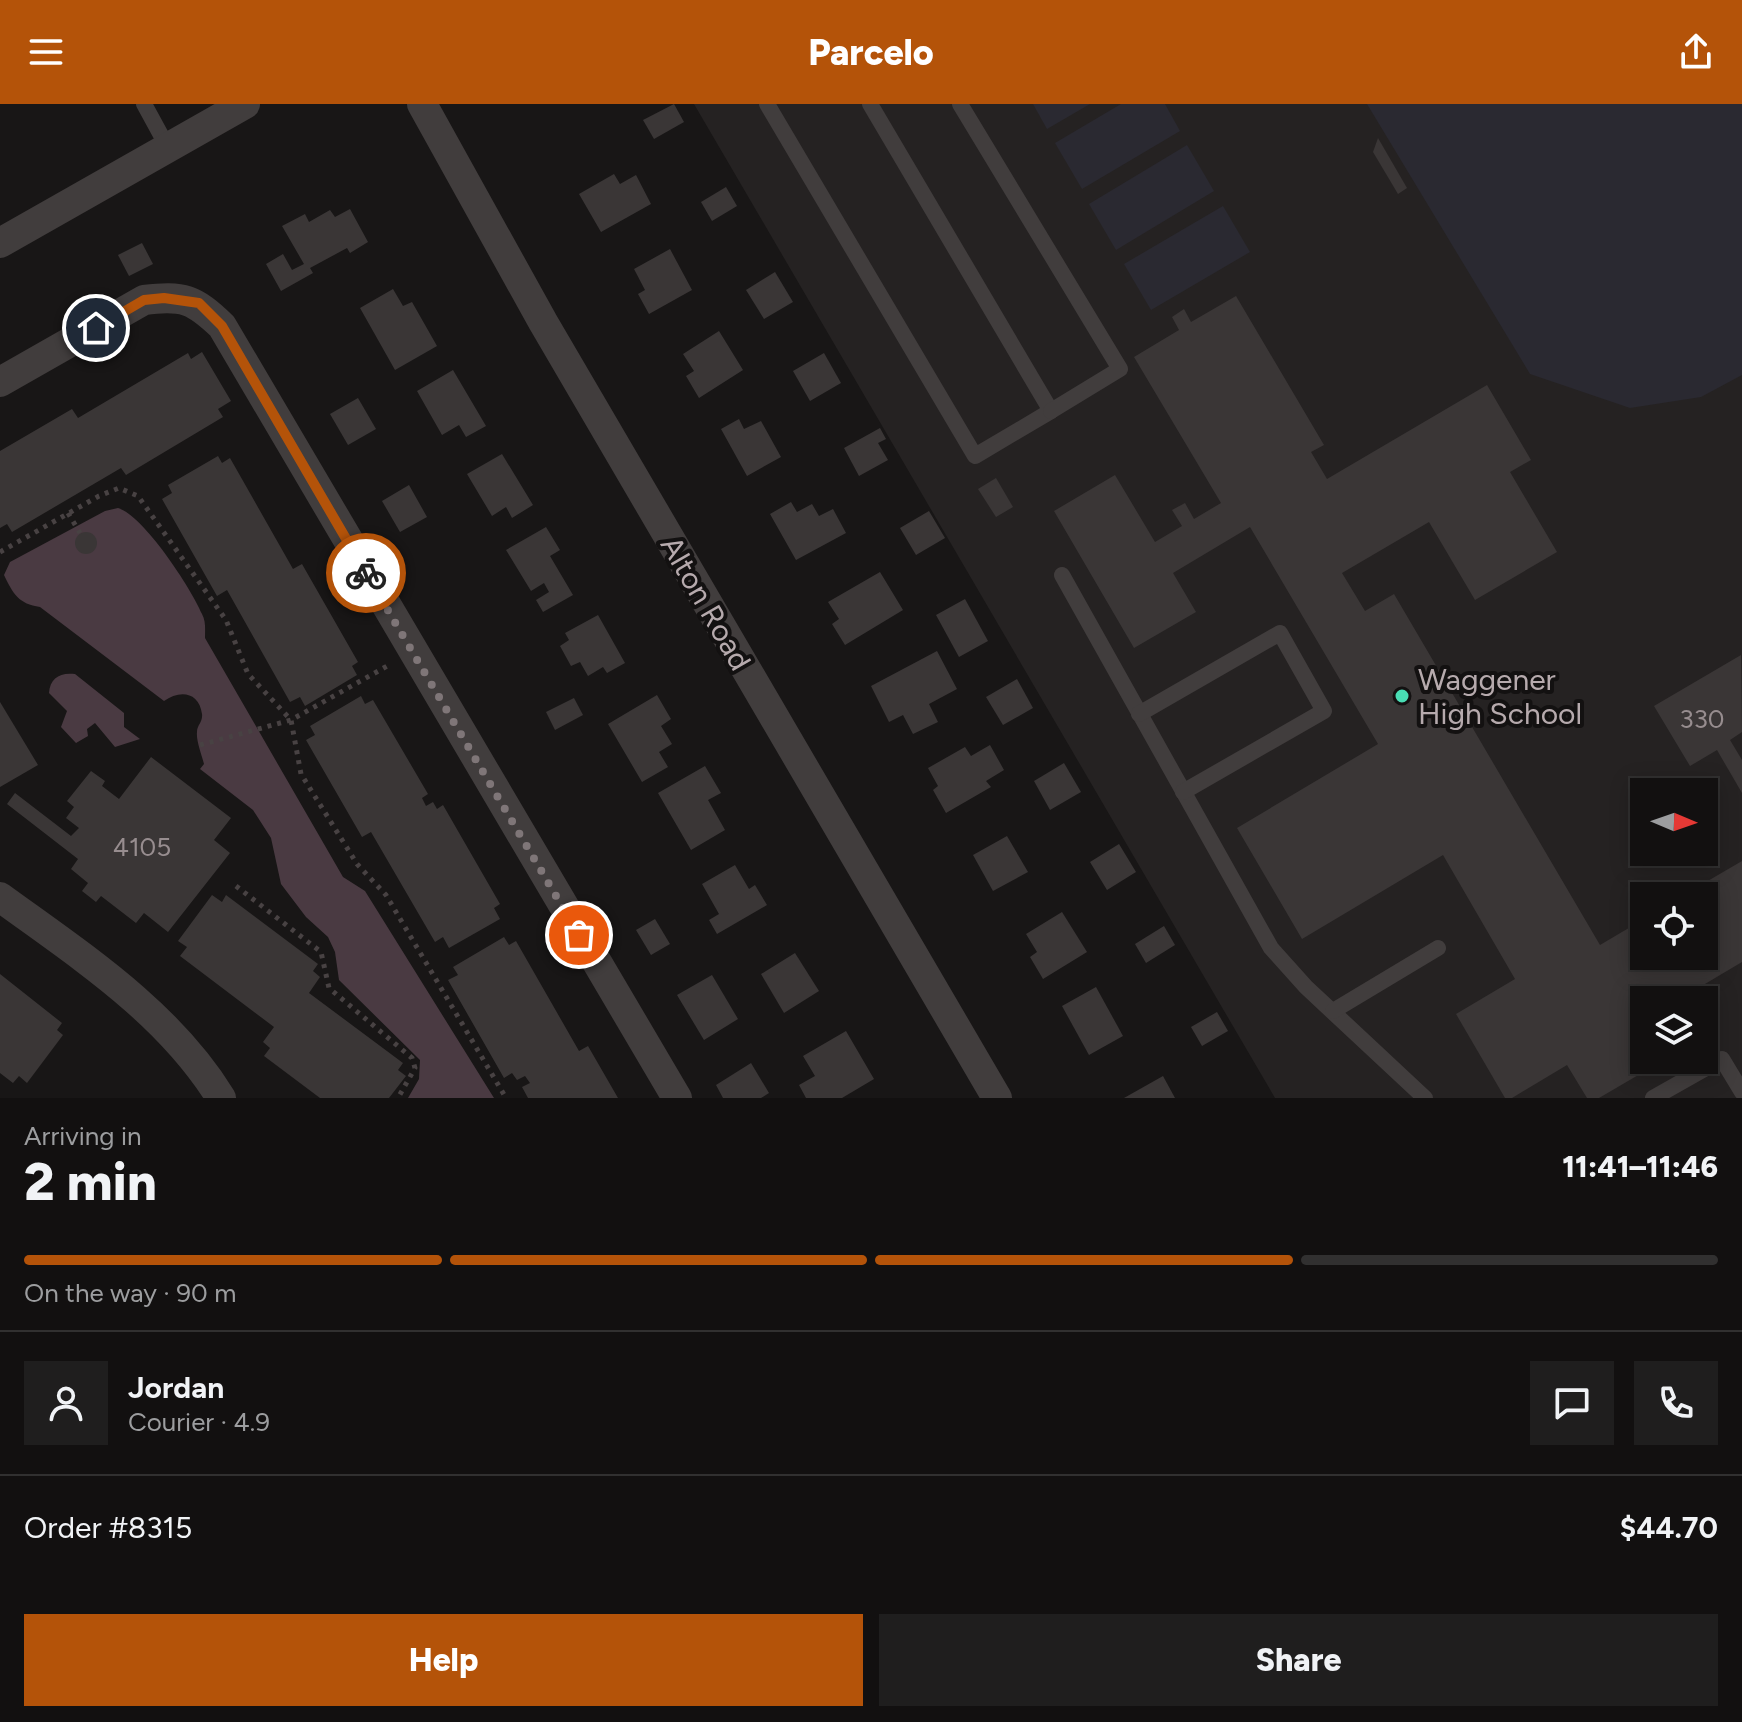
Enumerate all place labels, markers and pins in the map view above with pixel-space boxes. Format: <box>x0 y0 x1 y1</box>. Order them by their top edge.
pin <box>62 294 130 362</box>
place label: Waggener High School <box>1418 661 1582 732</box>
marker: Waggener High School <box>1393 687 1411 705</box>
pin <box>545 901 613 969</box>

